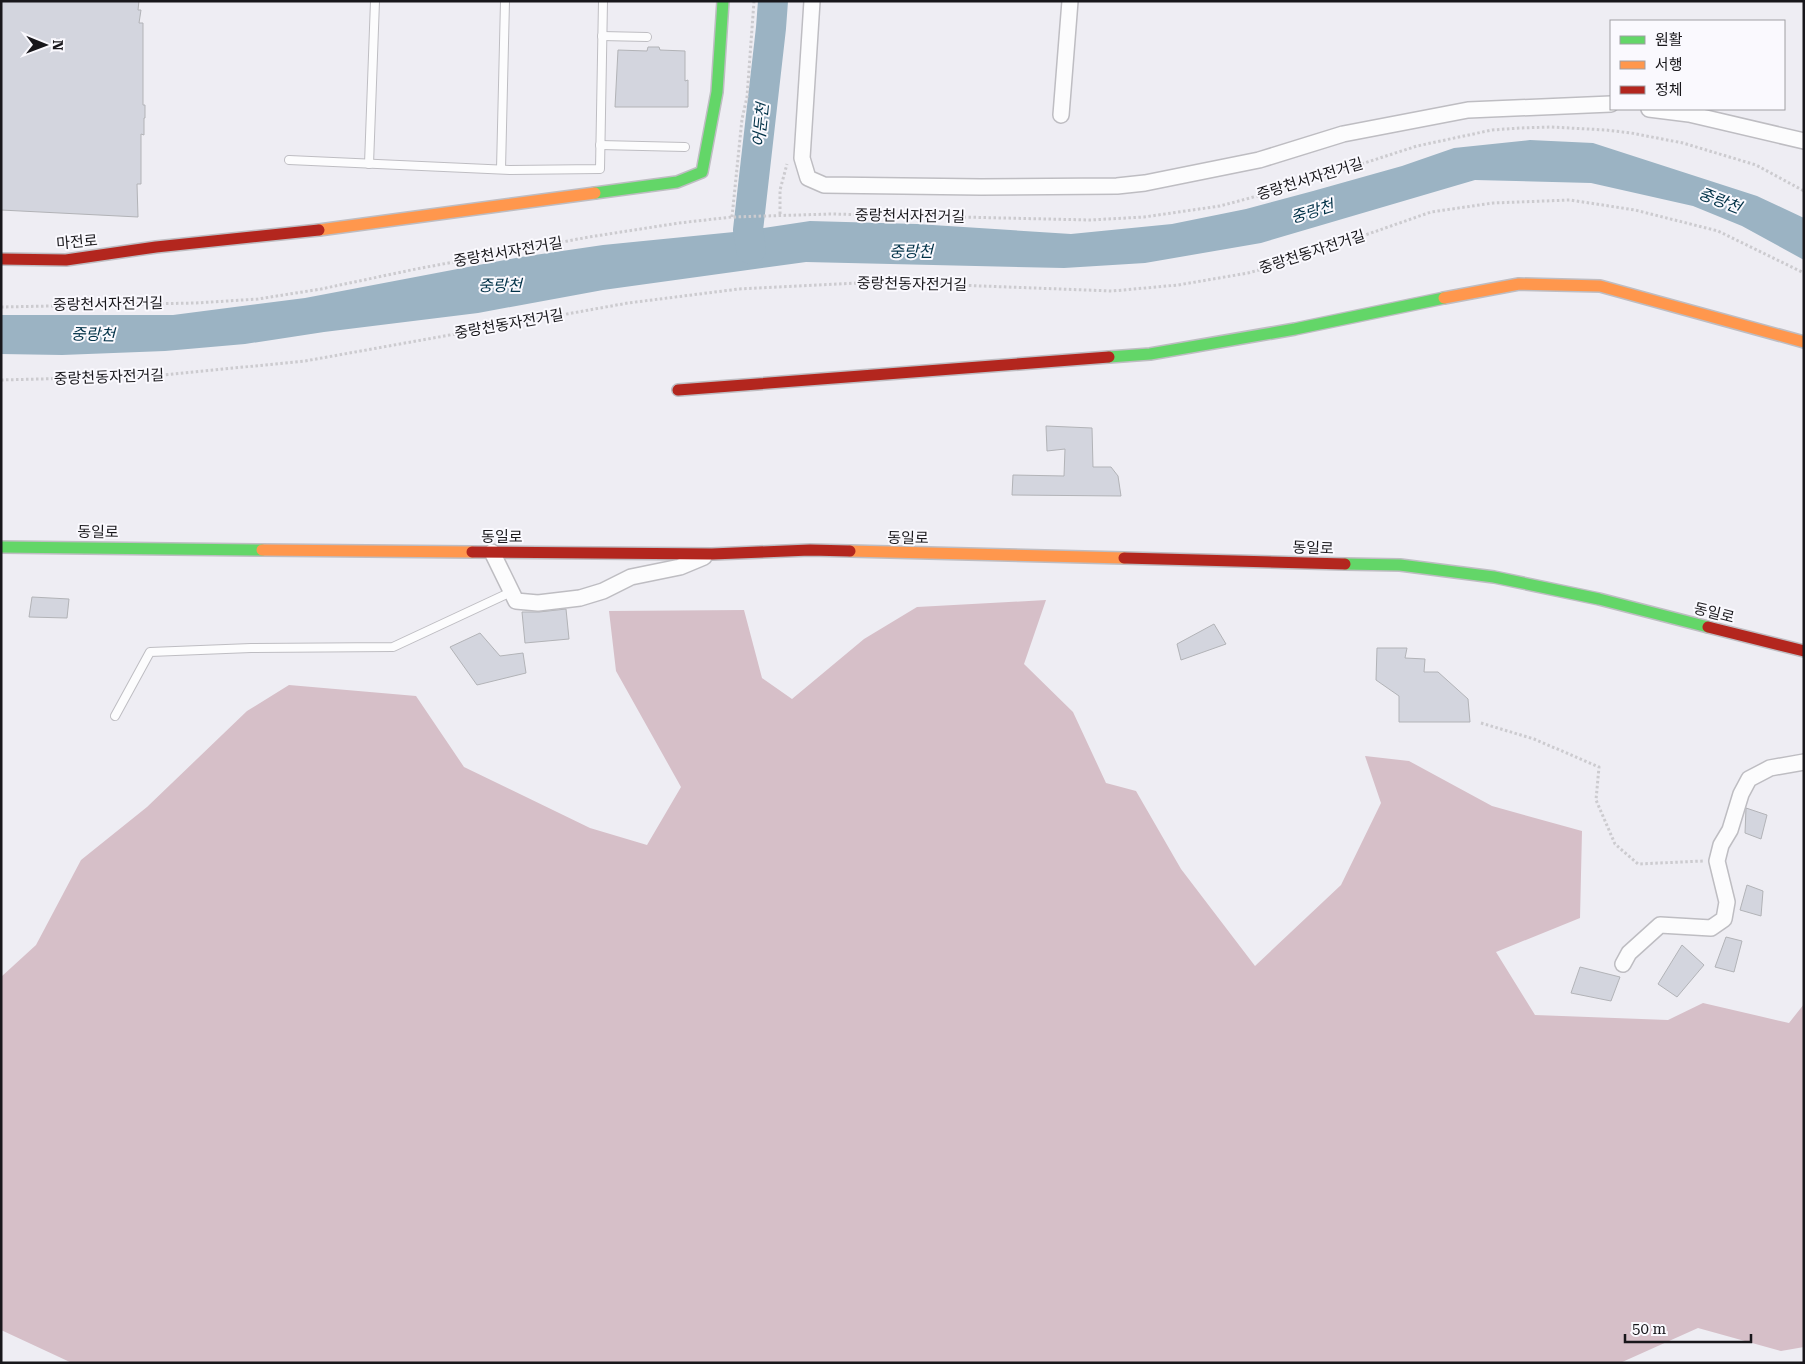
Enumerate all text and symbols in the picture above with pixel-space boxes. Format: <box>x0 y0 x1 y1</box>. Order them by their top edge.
north arrow <box>20 20 70 70</box>
legend <box>1610 20 1785 110</box>
text: 원활 <box>1655 31 1683 49</box>
text: N <box>50 40 66 51</box>
text: 서행 <box>1655 56 1683 74</box>
text: 정체 <box>1655 81 1683 99</box>
water label: 어둔천 <box>749 100 772 148</box>
street label: 중랑천서자전거길 <box>1255 154 1365 204</box>
water label: 중랑천 <box>1696 184 1746 218</box>
water label: 중랑천 <box>1288 195 1338 227</box>
street label: 중랑천서자전거길 <box>855 206 965 226</box>
street label: 중랑천동자전거길 <box>1257 226 1367 278</box>
street label: 마전로 <box>56 231 98 253</box>
street label: 중랑천서자전거길 <box>452 234 564 270</box>
water label: 중랑천 <box>889 242 935 261</box>
street label: 중랑천동자전거길 <box>857 274 967 294</box>
water label: 중랑천 <box>478 276 524 295</box>
street label: 중랑천서자전거길 <box>53 294 163 314</box>
street label: 중랑천동자전거길 <box>453 306 565 342</box>
water label: 중랑천 <box>71 325 118 344</box>
street label: 중랑천동자전거길 <box>54 366 164 388</box>
street label: 동일로 <box>77 523 119 541</box>
street label: 동일로 <box>481 528 523 546</box>
street label: 동일로 <box>887 529 929 547</box>
street label: 동일로 <box>1292 538 1334 558</box>
street label: 동일로 <box>1692 599 1736 627</box>
scale bar <box>1625 1312 1751 1344</box>
text: 50 m <box>1632 1320 1667 1338</box>

